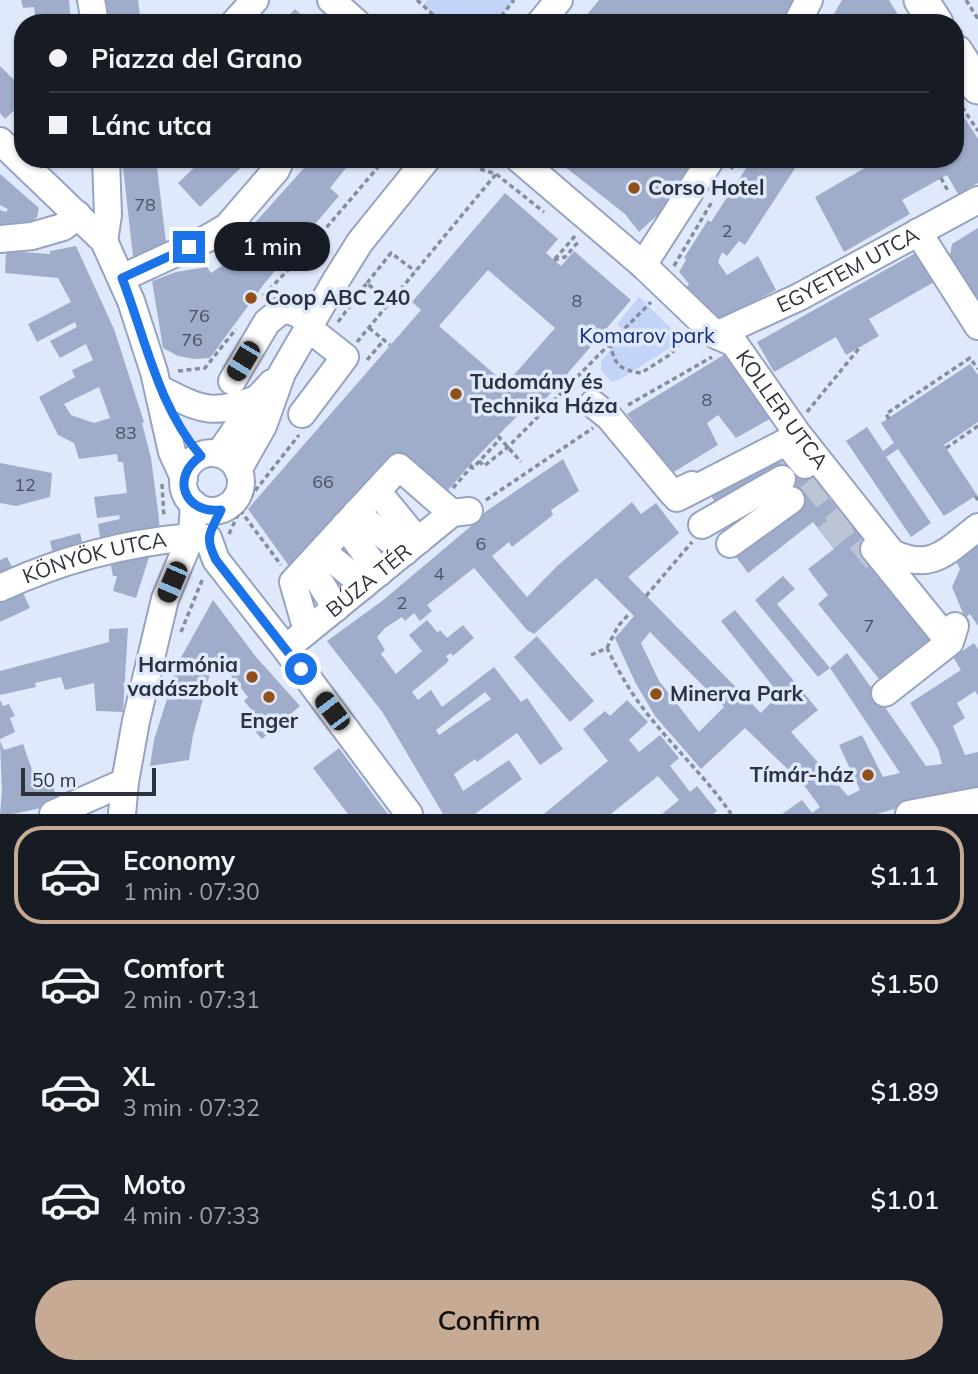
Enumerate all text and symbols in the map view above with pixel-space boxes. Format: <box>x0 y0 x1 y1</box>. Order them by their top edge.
text: Piazza del Grano <box>91 42 302 75</box>
text: Lánc utca <box>91 109 212 142</box>
place label: Corso Hotel <box>648 174 764 200</box>
marker: Corso Hotel <box>626 180 642 196</box>
house number: 78 <box>134 193 156 216</box>
house number: 2 <box>722 219 732 242</box>
street label: EGYETEM UTCA <box>772 220 923 318</box>
callout: 1 min <box>214 222 329 272</box>
route end <box>173 231 205 263</box>
text: 1 min <box>242 232 302 261</box>
place label: Coop ABC 240 <box>265 284 410 310</box>
house number: 8 <box>572 289 582 312</box>
marker: Coop ABC 240 <box>243 290 259 306</box>
house number: 76 <box>188 304 210 327</box>
park label: Komarov park <box>579 322 715 348</box>
house number: 76 <box>181 328 203 351</box>
car <box>224 338 263 384</box>
street label: KOLLER UTCA <box>731 345 835 474</box>
place label: Tudomány és Technika Háza <box>470 368 618 418</box>
marker: Tudomány és Technika Háza <box>448 386 464 402</box>
house number: 8 <box>702 388 712 411</box>
house number: 83 <box>115 421 137 444</box>
house number: 66 <box>312 470 334 493</box>
house number: 12 <box>14 473 36 496</box>
street label: KÖNYÖK UTCA <box>19 526 169 589</box>
house number: 6 <box>476 532 486 555</box>
street label: BÚZA TÉR <box>320 537 416 622</box>
car <box>155 559 190 605</box>
house number: 4 <box>434 562 445 585</box>
house number: 2 <box>397 591 407 614</box>
house number: 7 <box>864 614 874 637</box>
place label: Harmónia vadászbolt <box>126 651 238 701</box>
route start <box>285 653 317 685</box>
marker: Harmónia vadászbolt <box>244 669 260 685</box>
place label: Minerva Park <box>670 680 804 706</box>
marker: Minerva Park <box>648 686 664 702</box>
car <box>311 688 354 734</box>
marker: Enger <box>261 689 277 705</box>
place label: Enger <box>240 707 299 733</box>
place label: Tímár-ház <box>750 761 854 787</box>
scale bar <box>21 765 156 797</box>
marker: Tímár-ház <box>860 767 876 783</box>
text: 50 m <box>32 768 76 792</box>
icon: car <box>39 844 102 907</box>
text: Economy <box>123 844 235 877</box>
text: $1.11 <box>870 859 939 892</box>
text: 1 min · 07:30 <box>123 877 260 906</box>
icon: car <box>39 952 102 1015</box>
text: Comfort <box>123 952 224 985</box>
text: $1.50 <box>870 967 939 1000</box>
text: 2 min · 07:31 <box>123 985 260 1014</box>
icon: car <box>39 1060 102 1123</box>
text: XL <box>123 1060 155 1093</box>
text: $1.89 <box>870 1075 939 1108</box>
text: 3 min · 07:32 <box>123 1093 260 1122</box>
icon: car <box>39 1168 102 1231</box>
text: Moto <box>123 1168 186 1201</box>
text: $1.01 <box>870 1183 939 1216</box>
text: 4 min · 07:33 <box>123 1201 260 1230</box>
button: Confirm <box>35 1280 943 1360</box>

